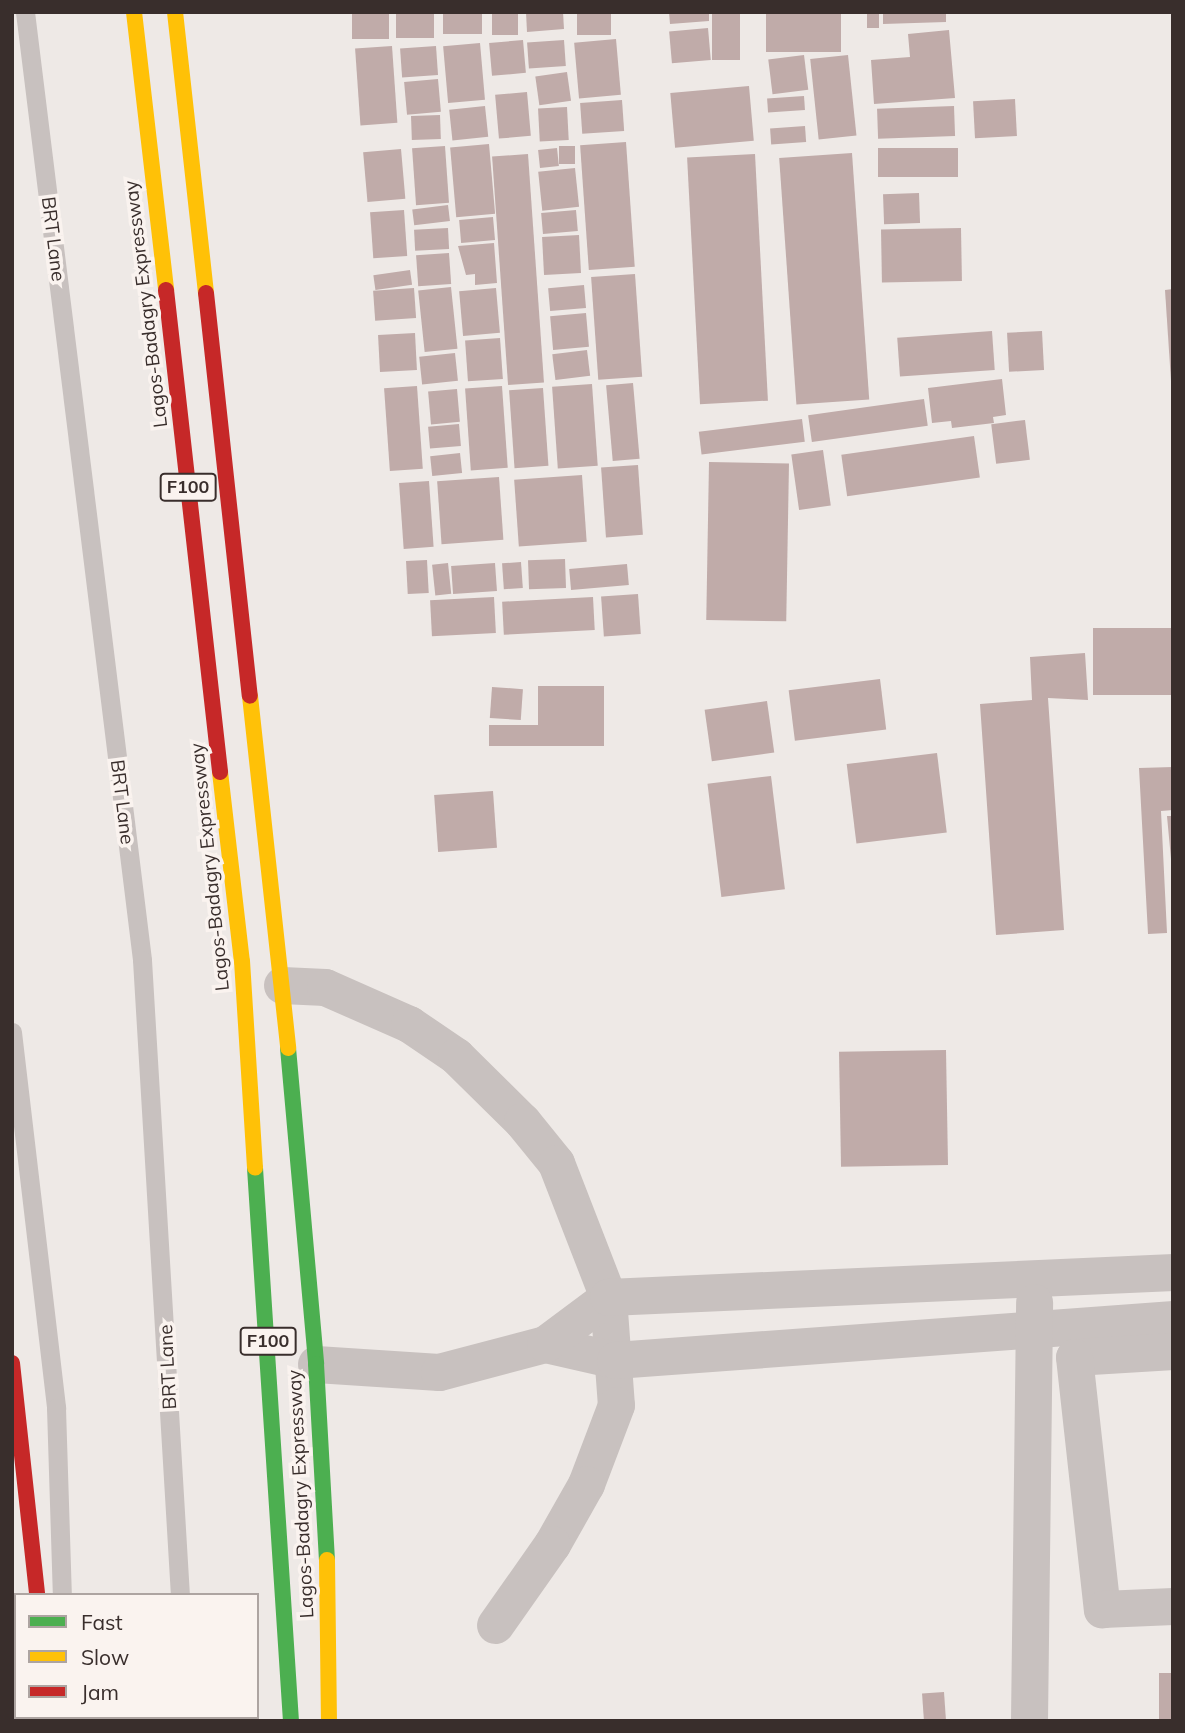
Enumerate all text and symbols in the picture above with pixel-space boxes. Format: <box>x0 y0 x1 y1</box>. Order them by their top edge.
street label: Lagos-Badagry Expressway <box>120 179 172 429</box>
street label: BRT Lane <box>36 195 70 283</box>
road number: F100 <box>158 472 218 502</box>
street label: Lagos-Badagry Expressway <box>186 742 234 992</box>
street label: BRT Lane <box>105 758 139 846</box>
street label: BRT Lane <box>154 1324 182 1410</box>
road number: F100 <box>238 1326 298 1356</box>
street label: Lagos-Badagry Expressway <box>283 1369 319 1619</box>
legend <box>14 1593 259 1719</box>
text: Fast <box>81 1609 123 1635</box>
text: Slow <box>81 1644 129 1670</box>
text: Jam <box>81 1679 119 1705</box>

